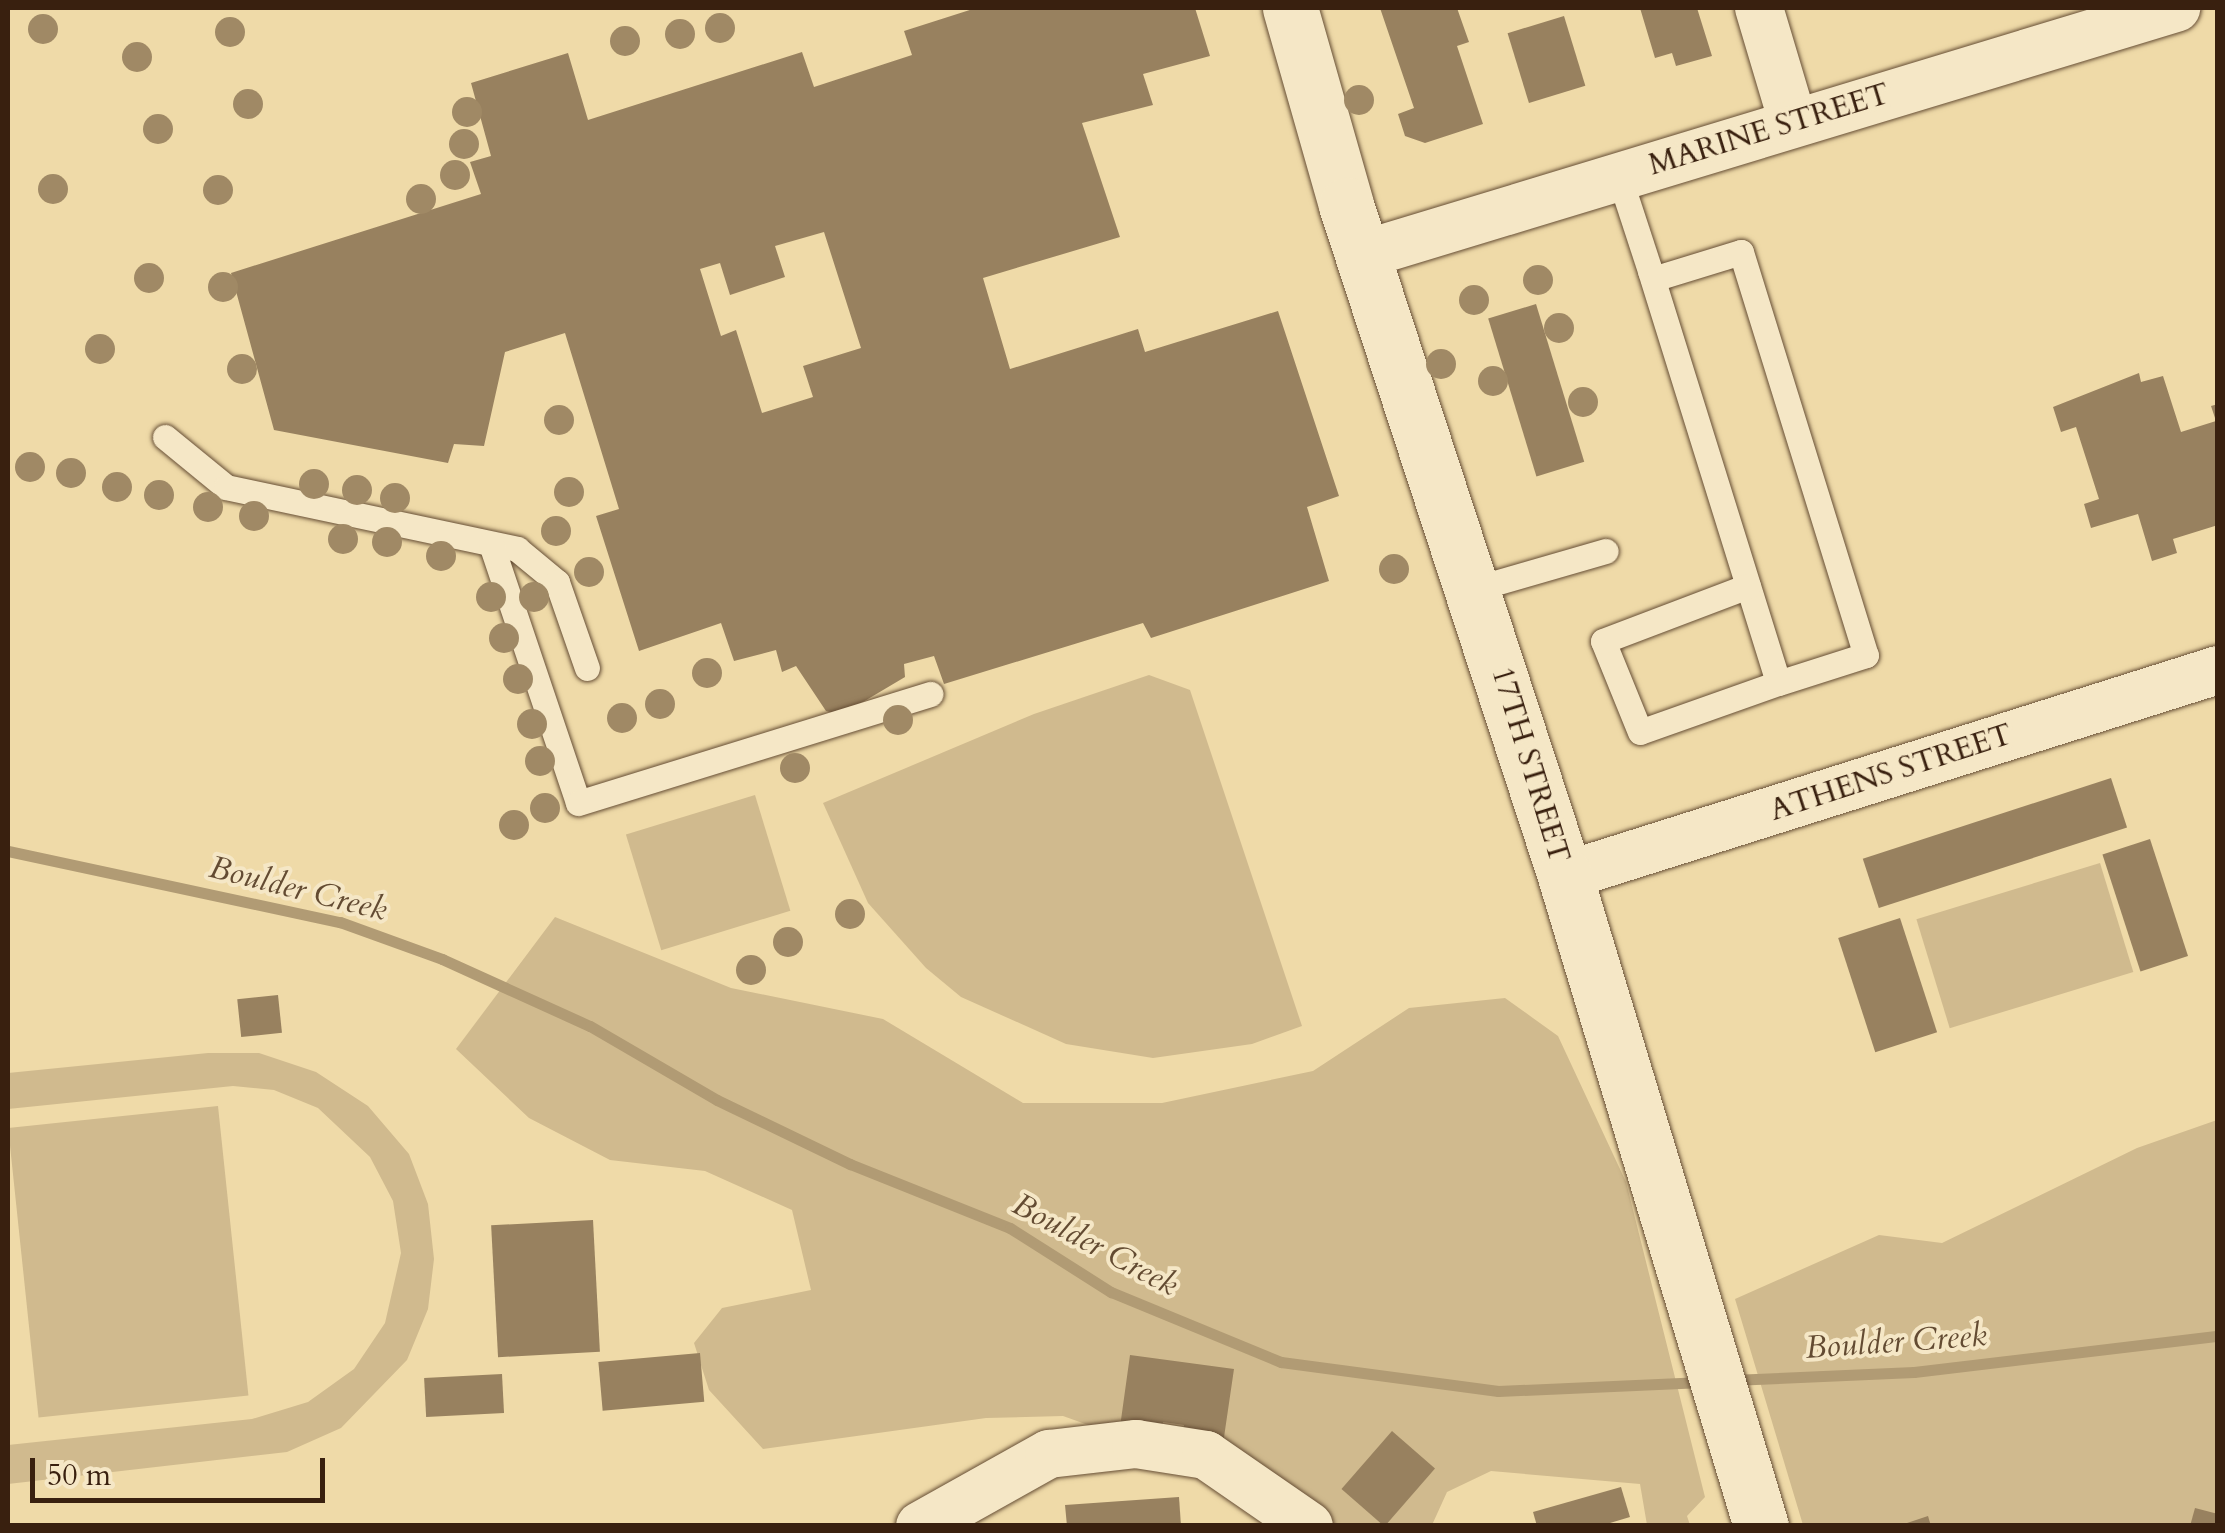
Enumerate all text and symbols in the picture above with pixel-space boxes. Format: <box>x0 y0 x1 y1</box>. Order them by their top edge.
street label: MARINE STREET <box>1644 76 1894 184</box>
street label: 17TH STREET <box>1483 663 1577 867</box>
street label: ATHENS STREET <box>1765 717 2017 829</box>
water label: Boulder Creek <box>205 848 391 930</box>
water label: Boulder Creek <box>1006 1185 1184 1305</box>
water label: Boulder Creek <box>1804 1317 1988 1367</box>
scale bar <box>35 1438 330 1500</box>
text: 50 m <box>47 1455 111 1496</box>

